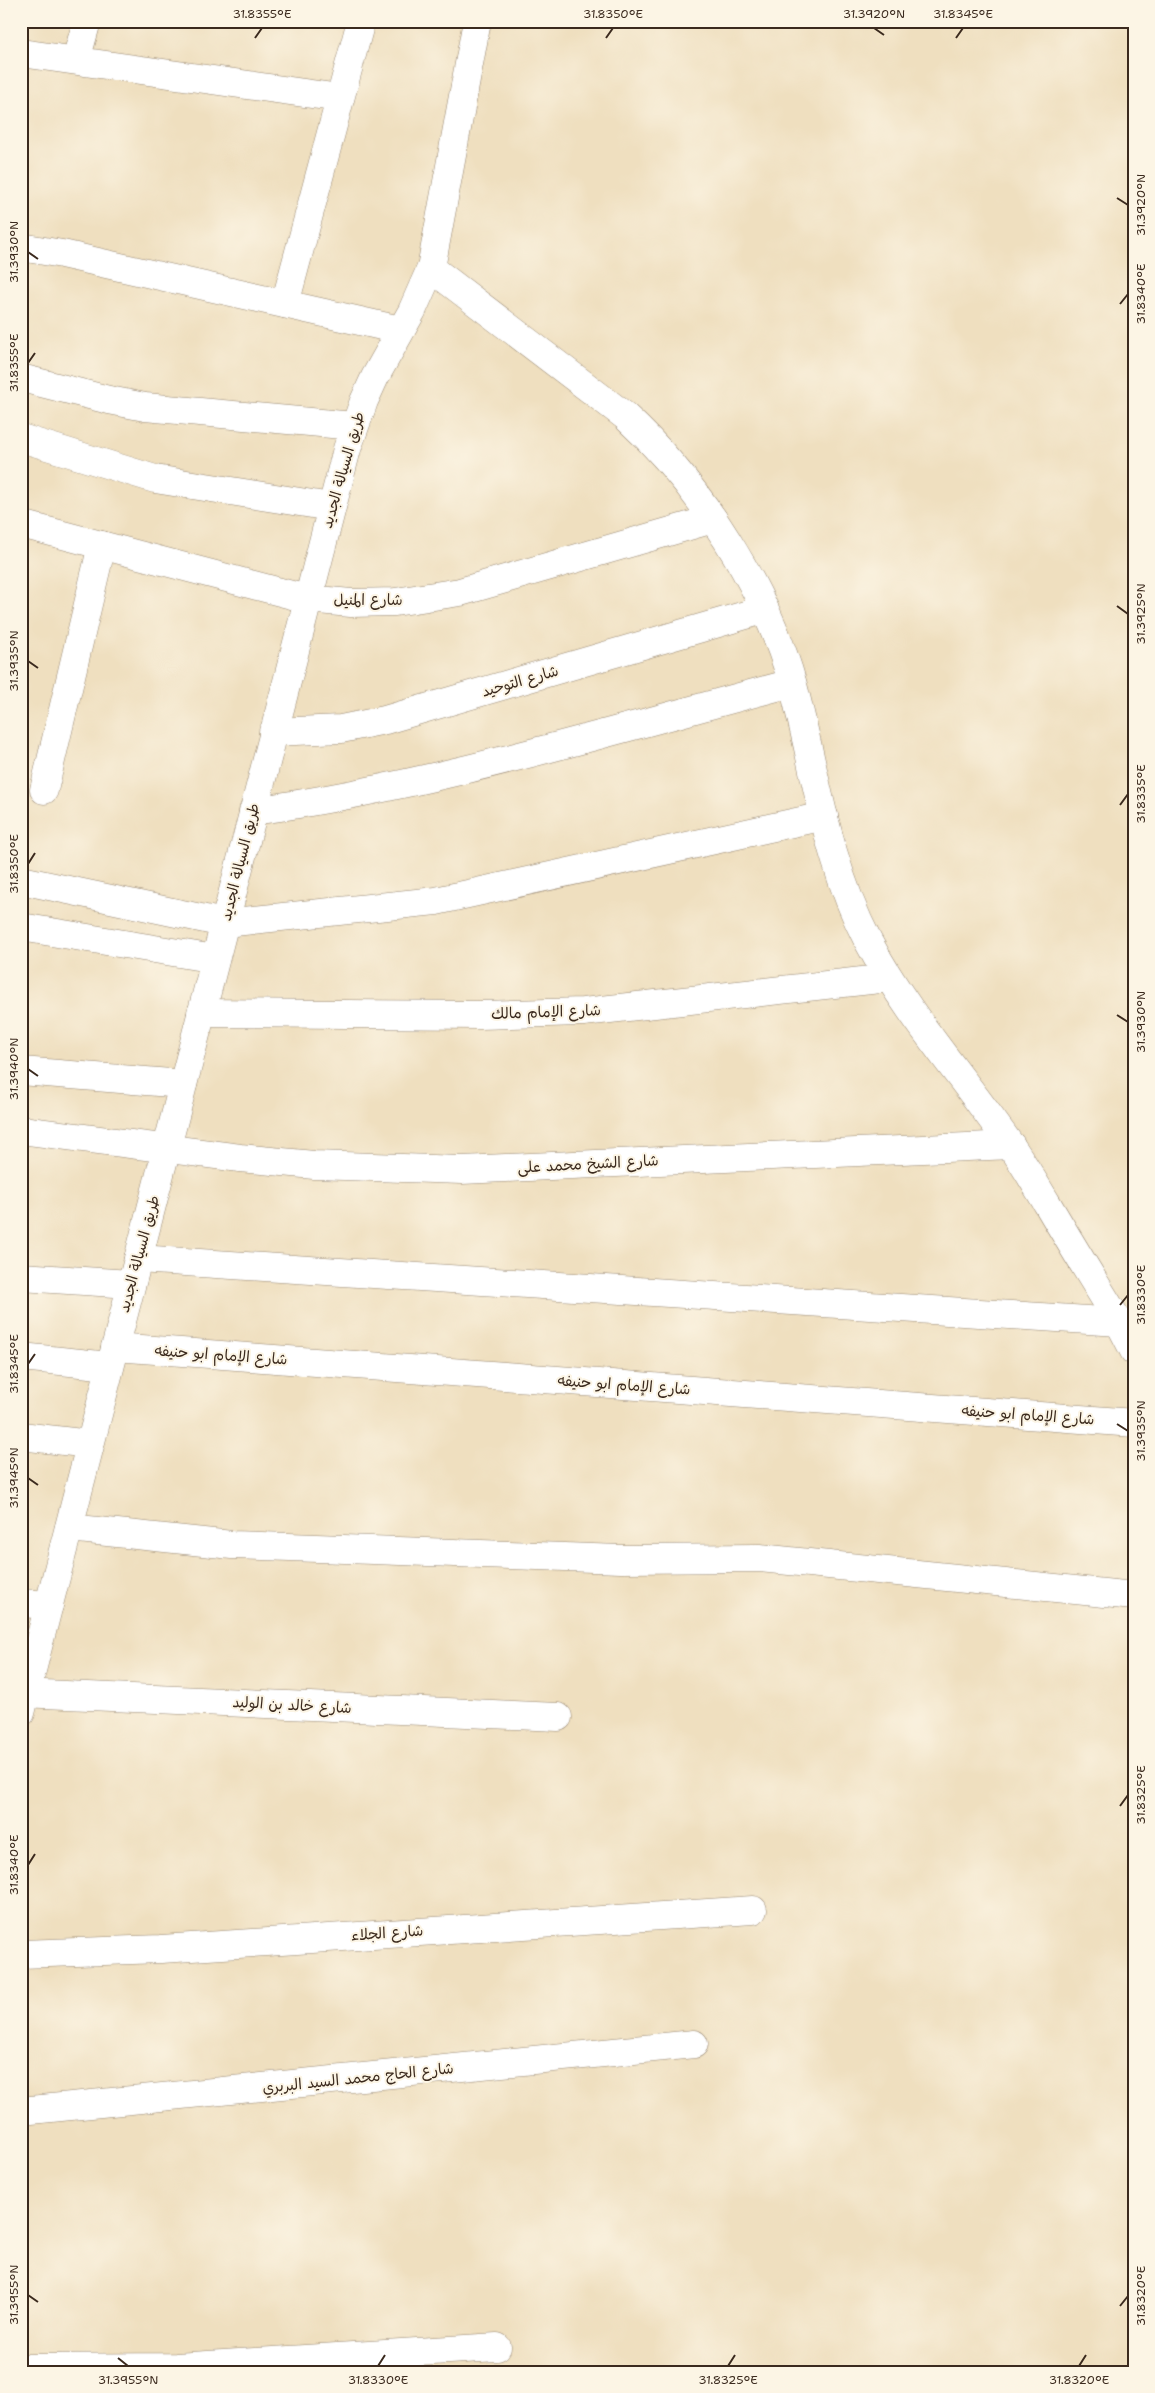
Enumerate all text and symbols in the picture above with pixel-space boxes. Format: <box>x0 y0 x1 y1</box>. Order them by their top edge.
text: 31.8355°E <box>233 6 291 22</box>
text: 31.8350°E <box>583 6 643 22</box>
text: 31.3920°N <box>843 6 905 22</box>
text: 31.8345°E <box>933 6 993 22</box>
text: 31.3920°N <box>1133 174 1149 236</box>
text: 31.3930°N <box>6 221 22 283</box>
text: 31.8340°E <box>1133 263 1149 325</box>
text: 31.8355°E <box>6 334 22 392</box>
street label: طريق السيالة الجديد <box>317 409 369 531</box>
text: 31.3925°N <box>1133 583 1149 645</box>
street label: شارع المنيل <box>333 590 403 610</box>
text: 31.3935°N <box>6 630 22 692</box>
street label: شارع التوحيد <box>479 661 561 701</box>
text: 31.8335°E <box>1133 764 1149 824</box>
street label: طريق السيالة الجديد <box>216 801 264 923</box>
text: 31.8350°E <box>6 834 22 894</box>
text: 31.3930°N <box>1133 991 1149 1053</box>
street label: شارع الإمام مالك <box>491 1000 601 1025</box>
text: 31.3940°N <box>6 1038 22 1100</box>
street label: شارع الشيخ محمد على <box>517 1150 659 1178</box>
street label: طريق السيالة الجديد <box>114 1193 164 1315</box>
text: 31.8330°E <box>1133 1265 1149 1325</box>
text: 31.8345°E <box>6 1334 22 1394</box>
street label: شارع الإمام ابو حنيفه <box>154 1340 288 1371</box>
street label: شارع الإمام ابو حنيفه <box>557 1370 691 1401</box>
street label: شارع الإمام ابو حنيفه <box>961 1400 1095 1431</box>
text: 31.3935°N <box>1133 1400 1149 1462</box>
text: 31.3945°N <box>6 1447 22 1509</box>
street label: شارع خالد بن الوليد <box>232 1692 352 1718</box>
text: 31.8325°E <box>1133 1765 1149 1825</box>
text: 31.8340°E <box>6 1834 22 1896</box>
street label: شارع الجلاء <box>350 1920 424 1946</box>
street label: شارع الحاج محمد السيد البربري <box>261 2058 455 2099</box>
text: 31.3955°N <box>6 2265 22 2325</box>
text: 31.8320°E <box>1133 2266 1149 2326</box>
text: 31.3955°N <box>98 2372 158 2388</box>
text: 31.8330°E <box>348 2372 408 2388</box>
text: 31.8325°E <box>698 2372 758 2388</box>
text: 31.8320°E <box>1049 2372 1109 2388</box>

